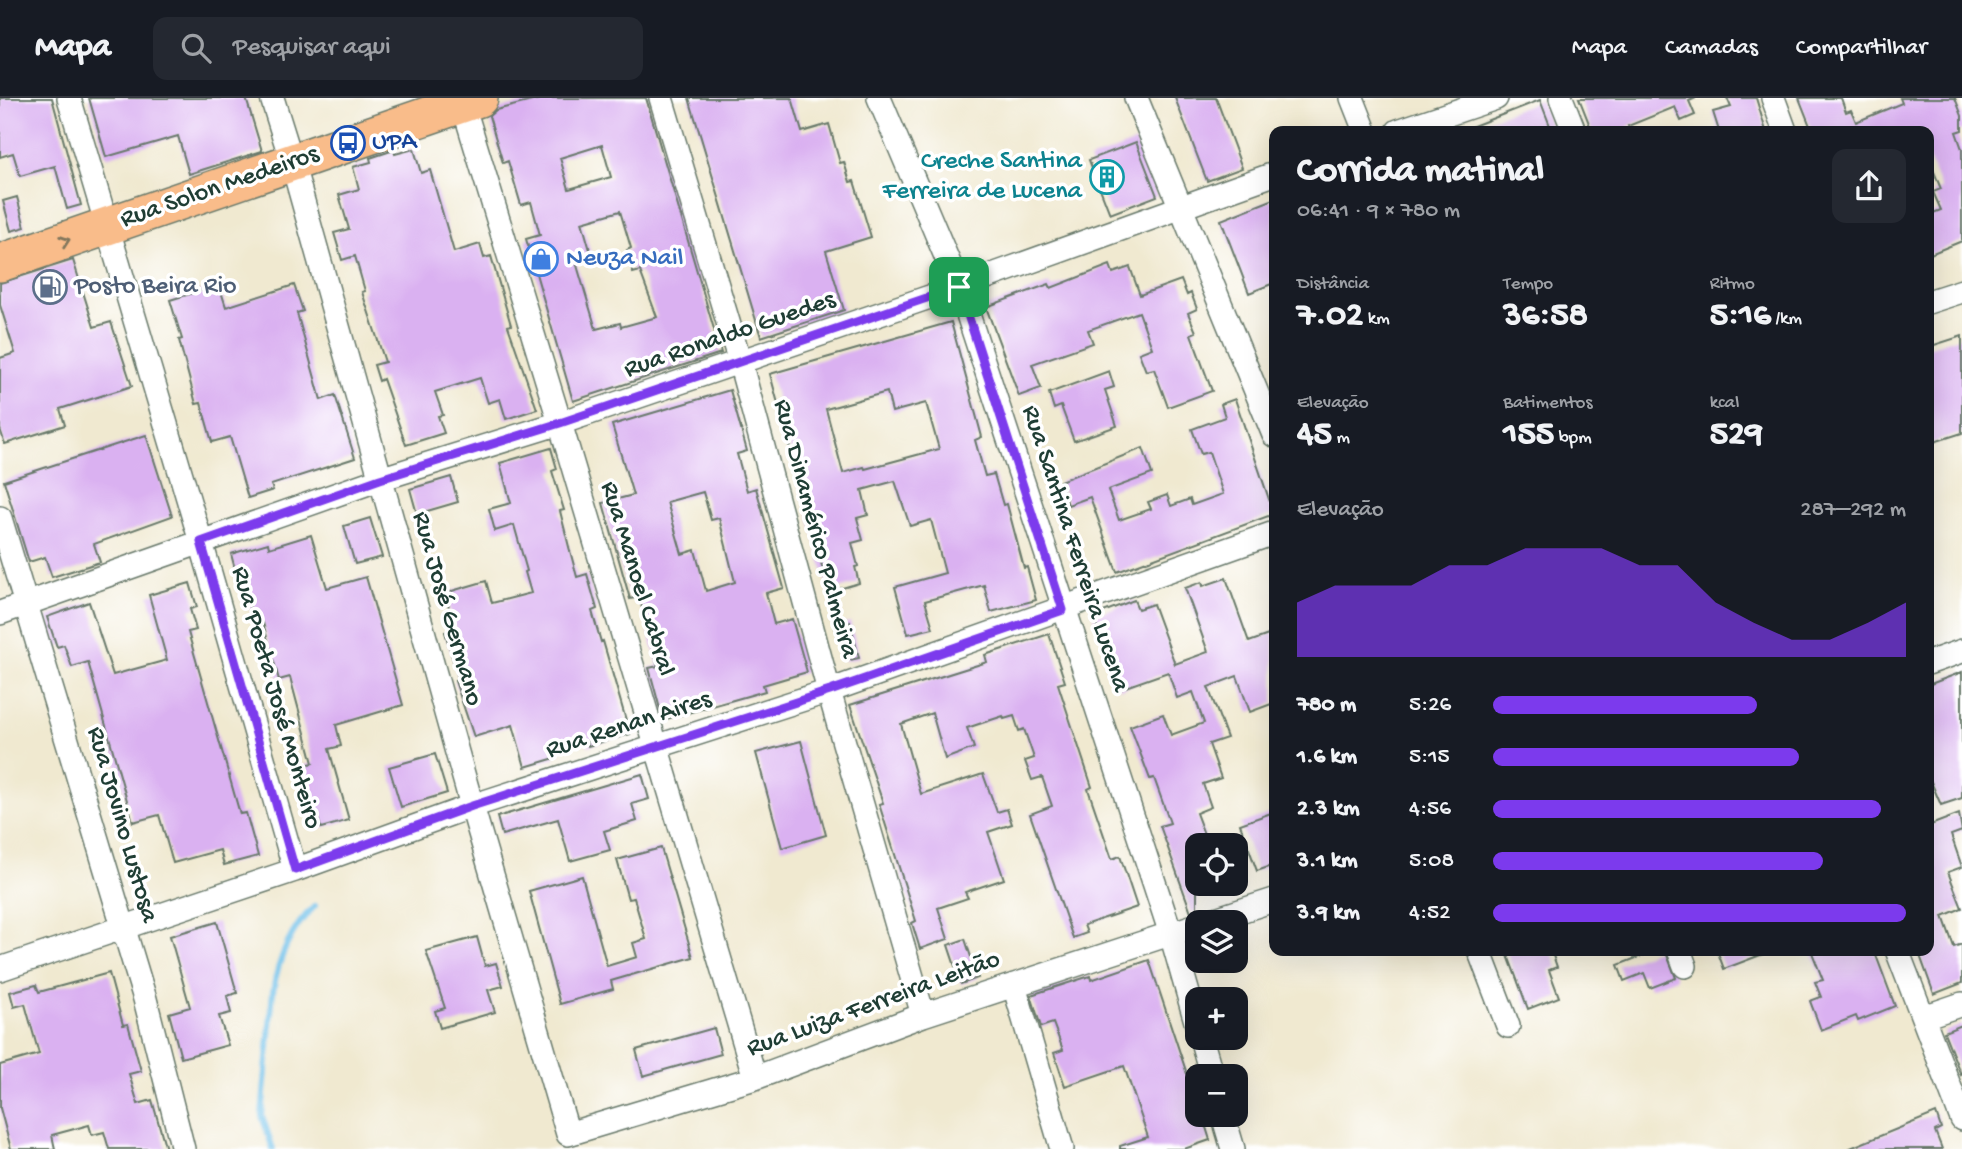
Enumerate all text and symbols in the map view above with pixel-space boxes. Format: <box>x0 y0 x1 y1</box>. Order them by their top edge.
search box <box>153 17 643 80</box>
text: Mapa <box>35 29 111 67</box>
icon: search <box>177 29 215 67</box>
text: Pesquisar aqui <box>233 33 391 64</box>
text: Mapa <box>1572 34 1627 63</box>
text: Camadas <box>1665 34 1758 63</box>
text: Compartilhar <box>1796 34 1927 63</box>
bus stop icon: UPA <box>329 124 367 162</box>
place label: UPA <box>372 128 418 159</box>
street label: Rua Solon Medeiros <box>117 139 325 236</box>
place label: Creche Santina Ferreira de Lucena <box>881 147 1084 208</box>
button: share <box>1832 149 1906 223</box>
text: Corrida matinal <box>1297 150 1544 194</box>
building icon: Creche Santina Ferreira de Lucena <box>1088 158 1126 196</box>
text: 06:41 · 9 × 780 m <box>1297 198 1460 225</box>
one-way arrow <box>58 235 70 250</box>
shop icon: Neuza Nail <box>522 240 560 278</box>
place label: Neuza Nail <box>566 244 683 275</box>
pin <box>929 257 989 317</box>
fuel station icon: Posto Beira Rio <box>31 268 69 306</box>
icon: arrive <box>940 268 978 306</box>
place label: Posto Beira Rio <box>73 272 237 303</box>
text: Distância <box>1297 273 1369 296</box>
text: Tempo <box>1503 273 1553 296</box>
text: Ritmo <box>1710 273 1755 296</box>
street label: Rua Ronaldo Guedes <box>620 285 841 387</box>
text: 7.02 <box>1297 296 1363 337</box>
text: 36:58 <box>1503 296 1588 337</box>
text: 5:16 <box>1710 296 1771 337</box>
text: km <box>1363 308 1390 331</box>
text: /km <box>1771 308 1802 331</box>
text: Elevação <box>1297 392 1369 415</box>
text: Batimentos <box>1503 392 1592 415</box>
text: kcal <box>1710 392 1739 415</box>
street label: Rua Dinamérico Palmeira <box>765 396 864 663</box>
street label: Rua Santina Ferreira Lucena <box>1013 402 1135 698</box>
text: 45 <box>1297 415 1332 456</box>
text: 155 <box>1503 415 1554 456</box>
text: 529 <box>1710 415 1763 456</box>
text: m <box>1332 427 1350 450</box>
text: bpm <box>1554 427 1592 450</box>
street label: Rua Manoel Cabral <box>592 478 680 680</box>
text: Elevação <box>1297 497 1384 524</box>
text: 287–292 m <box>1800 497 1906 524</box>
street label: Rua José Germano <box>403 508 489 710</box>
street label: Rua Poeta José Monteiro <box>223 563 327 833</box>
street label: Rua Renan Aires <box>542 684 717 767</box>
text: 780 m <box>1297 692 1356 719</box>
text: 5:26 <box>1409 692 1451 719</box>
street label: Rua Jovino Lustosa <box>78 724 164 928</box>
text: 1.6 km <box>1297 744 1357 771</box>
text: 5:15 <box>1409 744 1450 771</box>
text: 2.3 km <box>1297 796 1359 823</box>
text: 4:56 <box>1409 796 1451 823</box>
map controls <box>1185 833 1248 1127</box>
button: locate <box>1185 833 1248 896</box>
text: 3.1 km <box>1297 848 1357 875</box>
text: 5:08 <box>1409 848 1454 875</box>
text: 3.9 km <box>1297 900 1360 927</box>
text: 4:52 <box>1409 900 1450 927</box>
button: layers <box>1185 910 1248 973</box>
street label: Rua Luiza Ferreira Leitão <box>743 945 1005 1065</box>
button: + <box>1185 987 1248 1050</box>
button: − <box>1185 1064 1248 1127</box>

